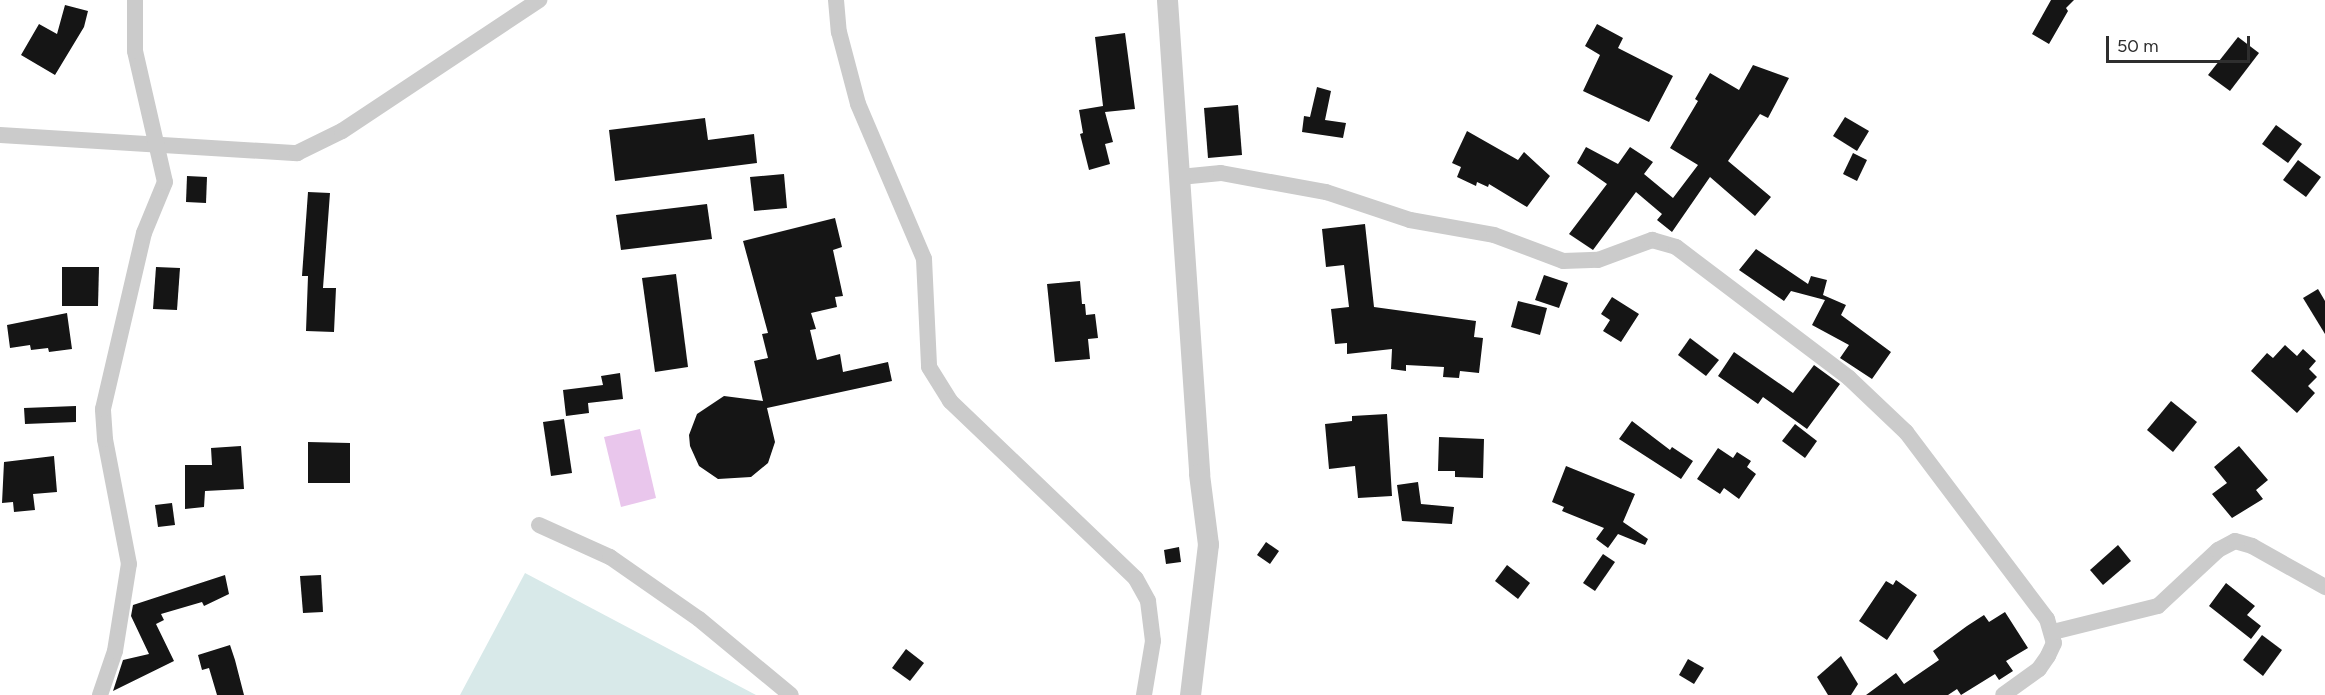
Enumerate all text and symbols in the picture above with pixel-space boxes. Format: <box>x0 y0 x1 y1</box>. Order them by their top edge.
scale bar <box>2109 24 2253 62</box>
text: 50 m <box>2117 35 2159 57</box>

